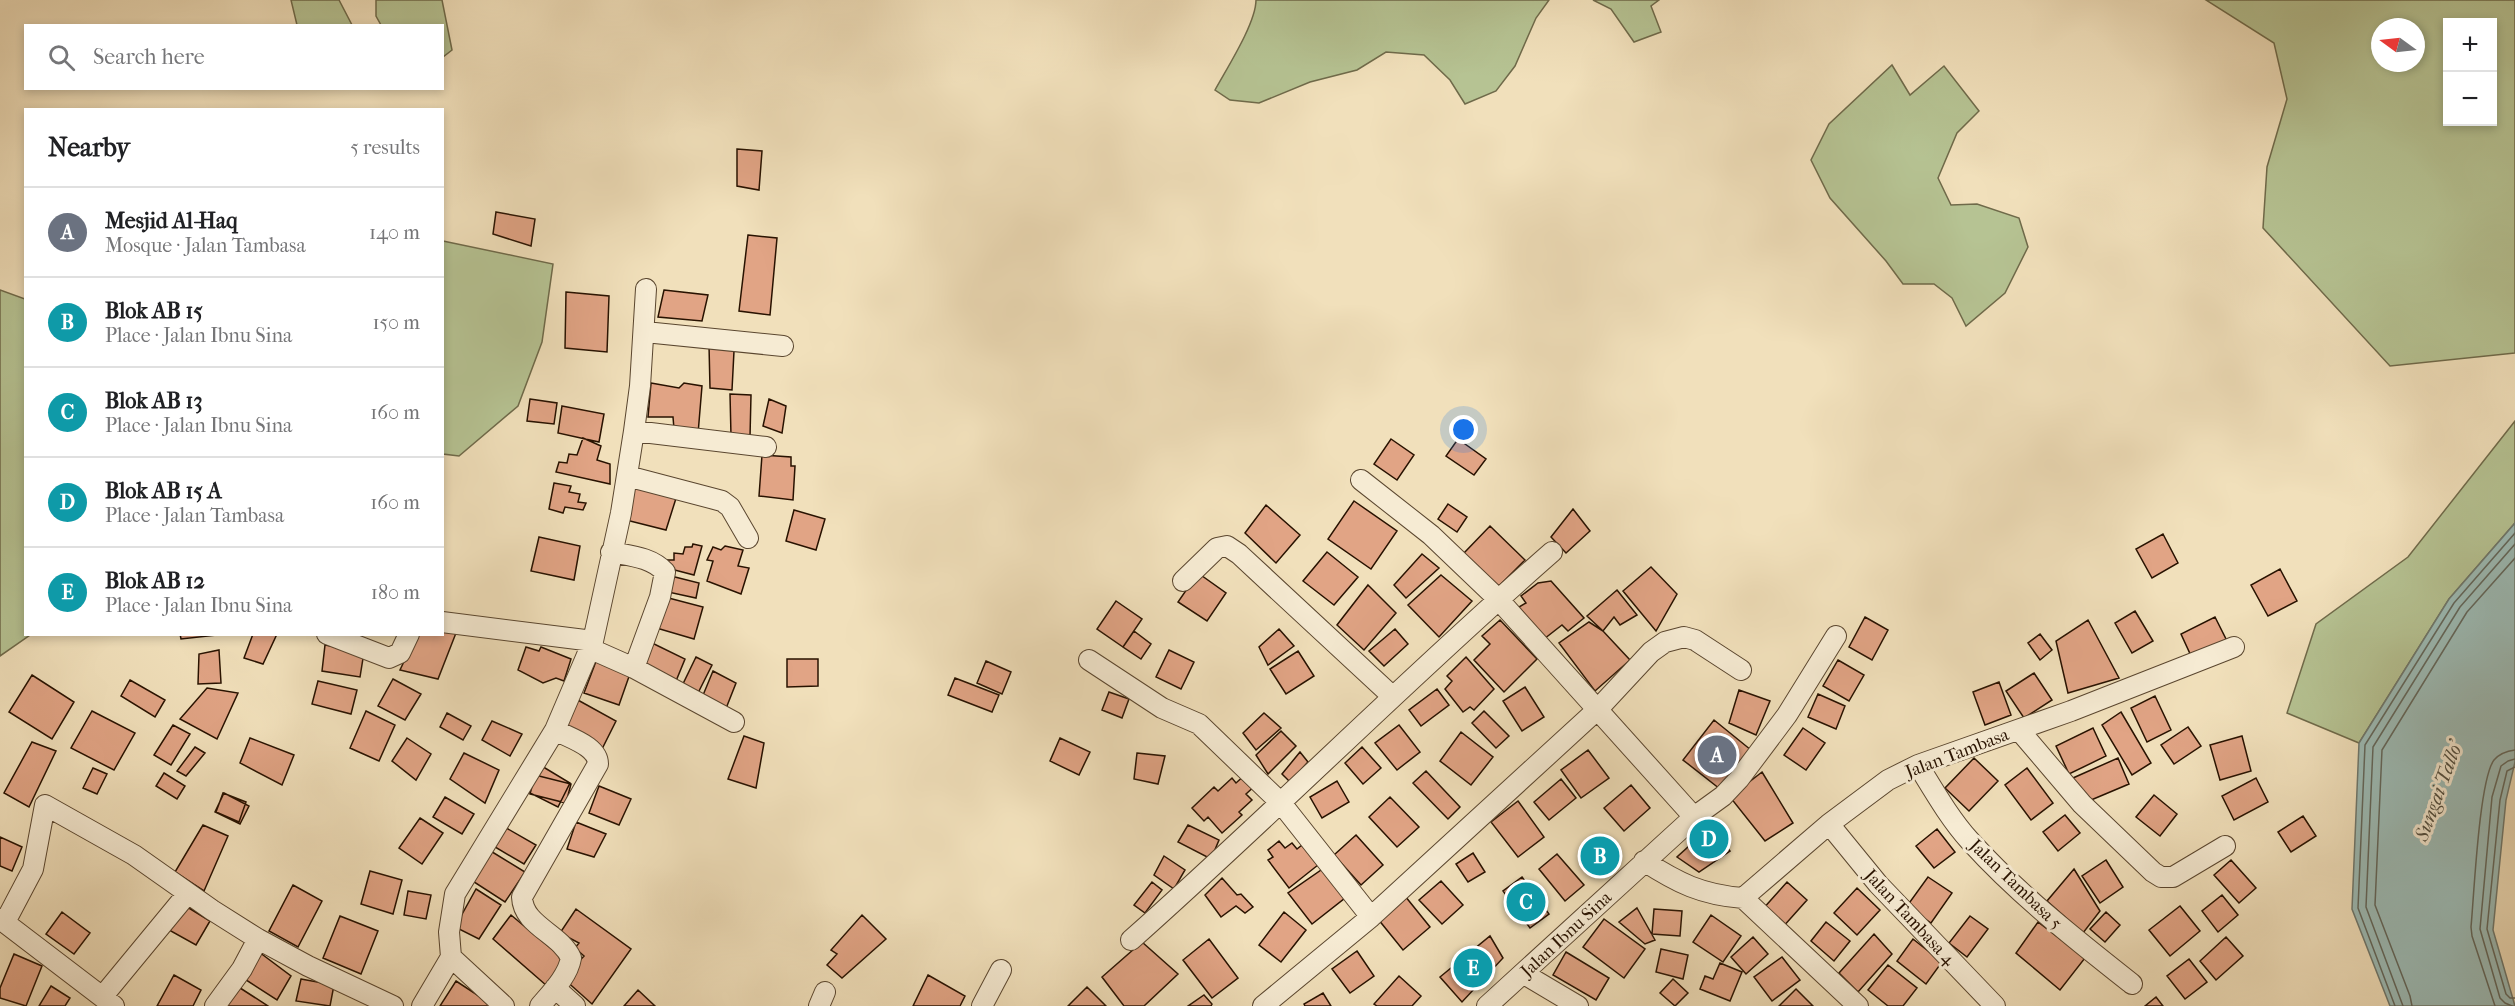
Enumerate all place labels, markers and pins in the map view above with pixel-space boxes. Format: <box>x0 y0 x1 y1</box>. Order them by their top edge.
pin: A <box>1698 732 1736 777</box>
pin: D <box>1690 816 1728 862</box>
pin: B <box>1580 834 1620 878</box>
pin: C <box>1506 880 1546 924</box>
pin: E <box>1454 946 1492 990</box>

